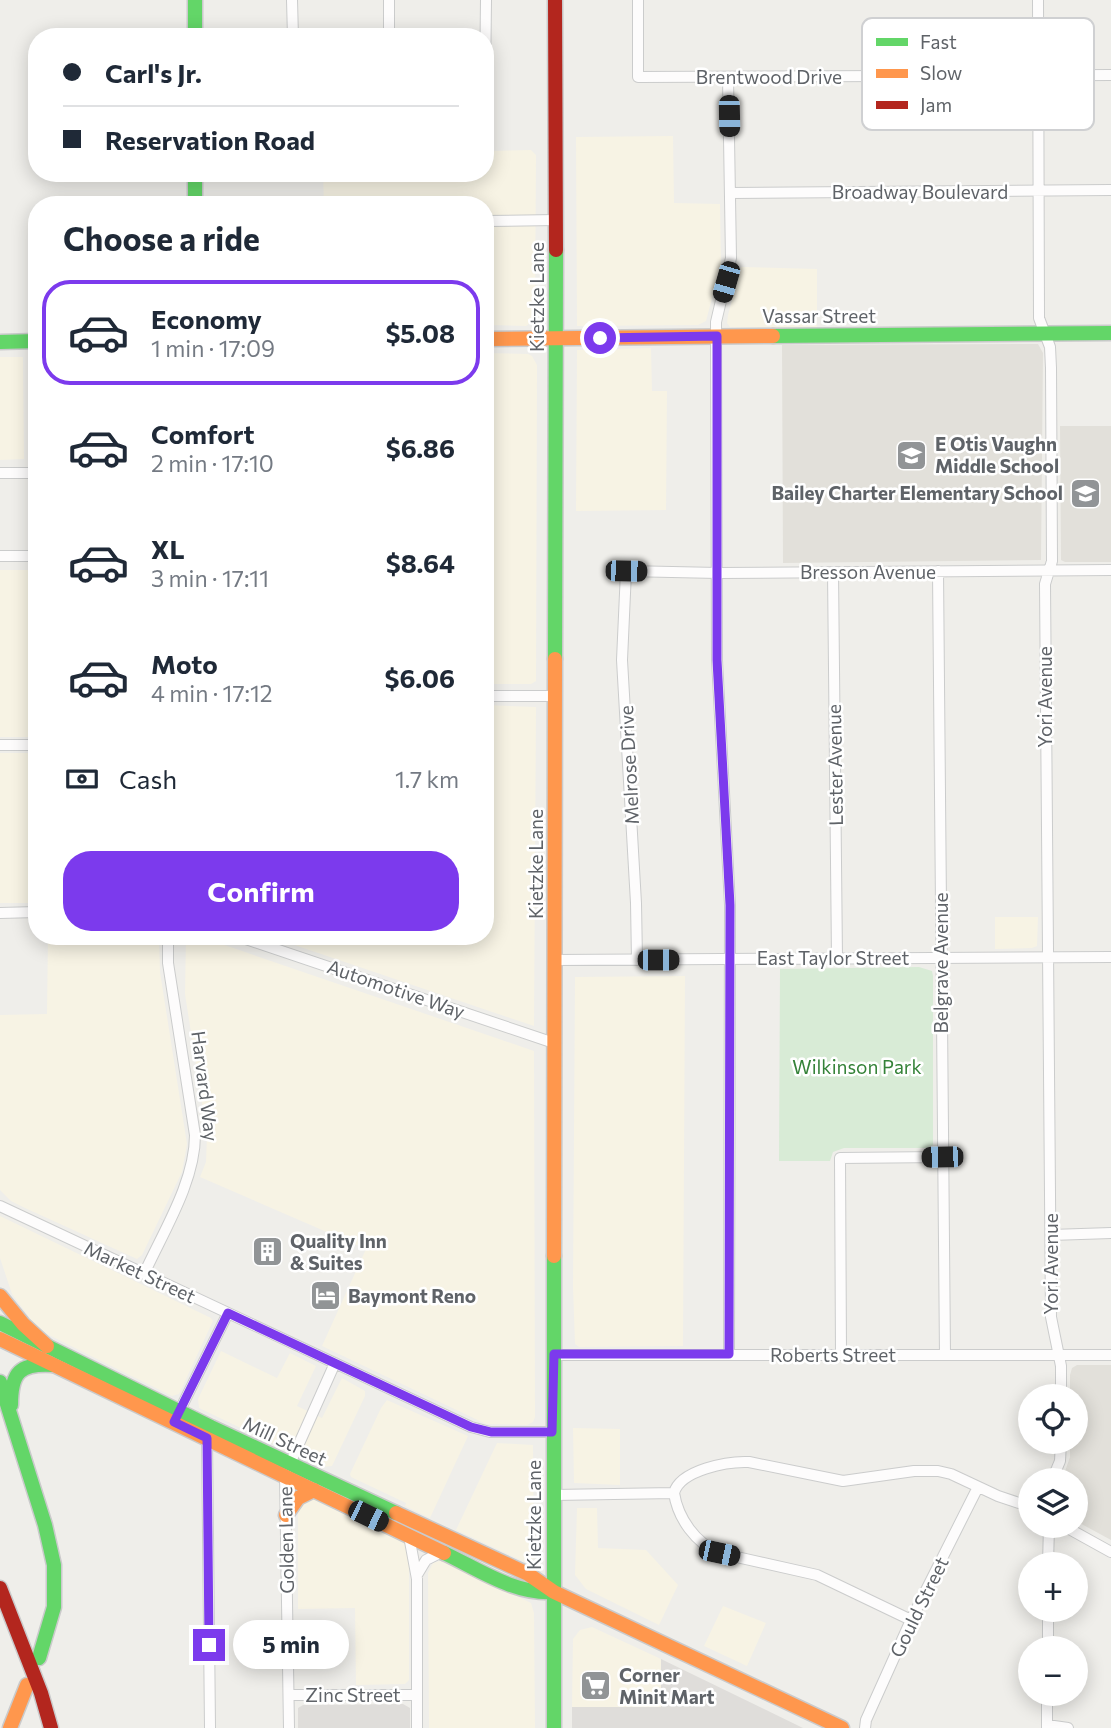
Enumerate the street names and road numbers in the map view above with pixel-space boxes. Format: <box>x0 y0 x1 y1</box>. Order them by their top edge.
street label: Brentwood Drive <box>696 65 842 88</box>
street label: Broadway Boulevard <box>832 180 1008 203</box>
street label: Kietzke Lane <box>525 242 548 352</box>
street label: Vassar Street <box>762 304 876 327</box>
street label: Bresson Avenue <box>800 560 936 583</box>
street label: Yori Avenue <box>1033 646 1056 748</box>
street label: Lester Avenue <box>822 704 847 826</box>
street label: Melrose Drive <box>614 705 643 825</box>
street label: Kietzke Lane <box>524 809 547 919</box>
street label: Belgrave Avenue <box>929 893 952 1033</box>
street label: East Taylor Street <box>757 946 909 969</box>
street label: Automotive Way <box>324 954 468 1023</box>
street label: Harvard Way <box>187 1029 224 1143</box>
street label: Yori Avenue <box>1039 1213 1062 1315</box>
street label: Market Street <box>81 1236 200 1308</box>
street label: Roberts Street <box>770 1343 896 1366</box>
street label: Mill Street <box>240 1411 331 1470</box>
street label: Kietzke Lane <box>522 1460 545 1570</box>
street label: Golden Lane <box>273 1486 298 1594</box>
street label: Gould Street <box>884 1553 953 1661</box>
street label: Zinc Street <box>305 1683 401 1706</box>

